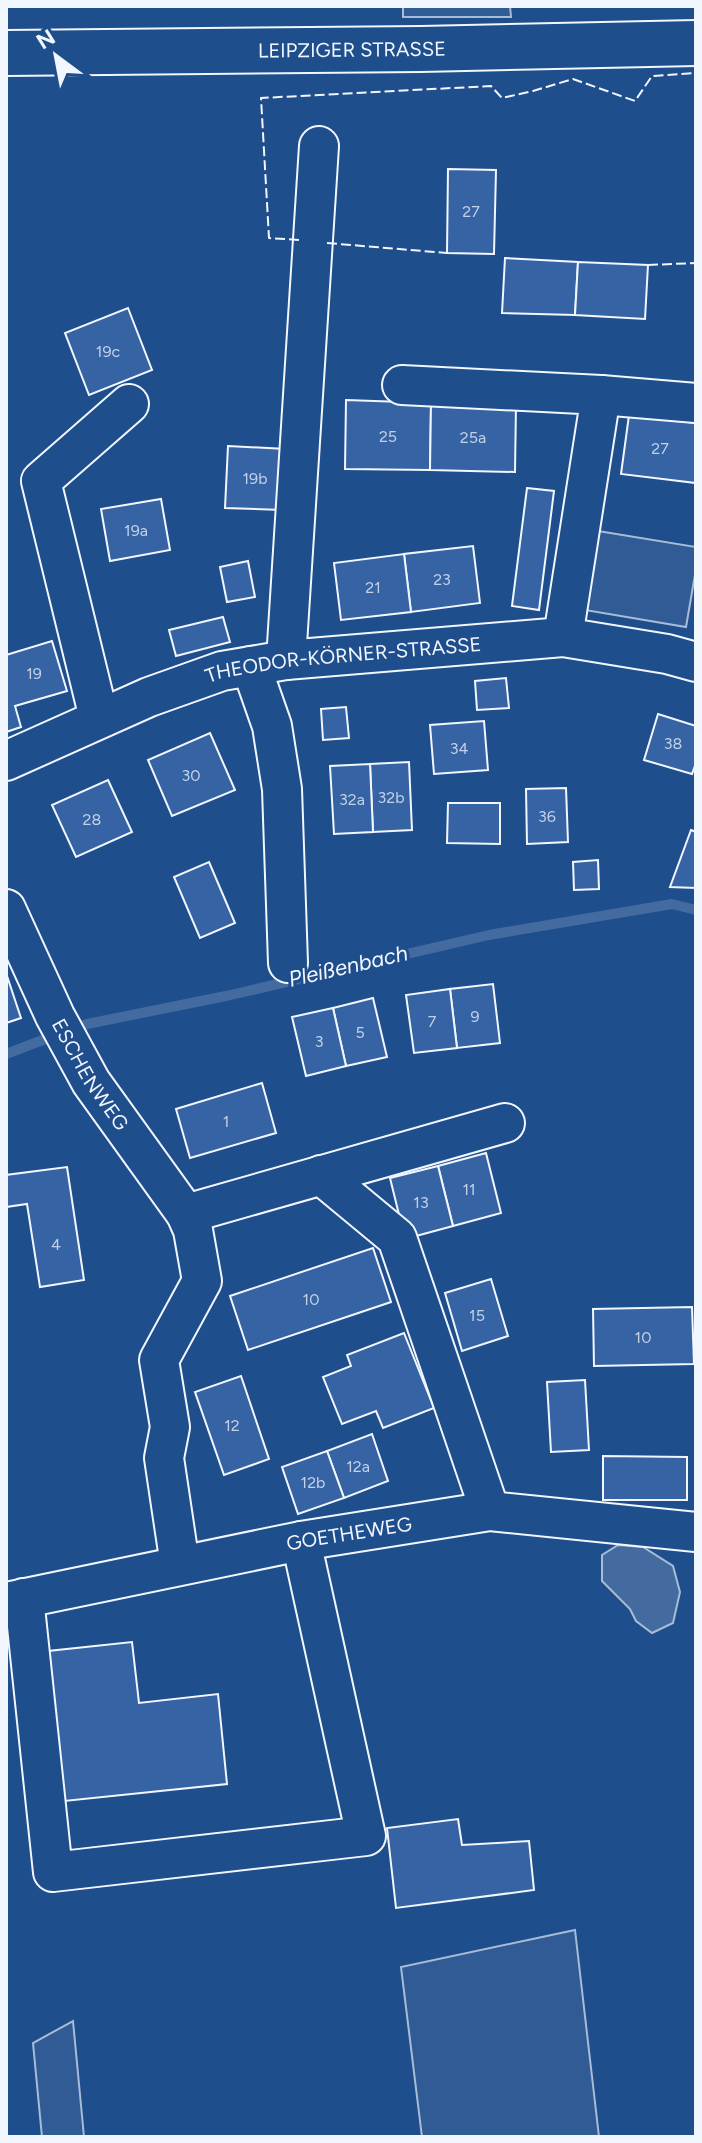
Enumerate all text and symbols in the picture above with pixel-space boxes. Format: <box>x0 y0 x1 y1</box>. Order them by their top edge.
north arrow <box>16 16 96 96</box>
text: N <box>31 24 60 55</box>
street label: LEIPZIGER STRASSE <box>258 36 446 63</box>
house number: 27 <box>462 202 480 221</box>
house number: 19c <box>96 342 120 361</box>
house number: 25 <box>379 427 397 446</box>
house number: 25a <box>460 428 486 447</box>
house number: 27 <box>651 439 669 458</box>
house number: 19b <box>242 469 268 488</box>
house number: 19a <box>124 521 148 540</box>
house number: 23 <box>433 570 451 589</box>
house number: 21 <box>365 578 381 597</box>
street label: THEODOR-KÖRNER-STRASSE <box>202 632 482 688</box>
house number: 19 <box>26 664 42 683</box>
house number: 38 <box>664 734 682 753</box>
house number: 34 <box>450 739 468 758</box>
house number: 30 <box>182 766 200 785</box>
house number: 32b <box>377 788 405 807</box>
house number: 32a <box>339 790 365 809</box>
house number: 36 <box>538 807 556 826</box>
house number: 28 <box>83 810 101 829</box>
water label: Pleißenbach <box>286 939 410 993</box>
house number: 9 <box>470 1007 480 1026</box>
house number: 7 <box>428 1012 437 1031</box>
street label: ESCHENWEG <box>47 1014 134 1135</box>
house number: 5 <box>355 1023 365 1042</box>
house number: 3 <box>315 1032 323 1051</box>
house number: 1 <box>223 1112 229 1131</box>
house number: 11 <box>462 1180 476 1199</box>
house number: 13 <box>413 1193 429 1212</box>
house number: 4 <box>51 1235 61 1254</box>
house number: 10 <box>303 1290 319 1309</box>
house number: 15 <box>469 1306 485 1325</box>
house number: 10 <box>635 1328 651 1347</box>
house number: 12 <box>224 1416 240 1435</box>
house number: 12a <box>346 1457 370 1476</box>
house number: 12b <box>301 1473 325 1492</box>
street label: GOETHEWEG <box>284 1512 414 1556</box>

